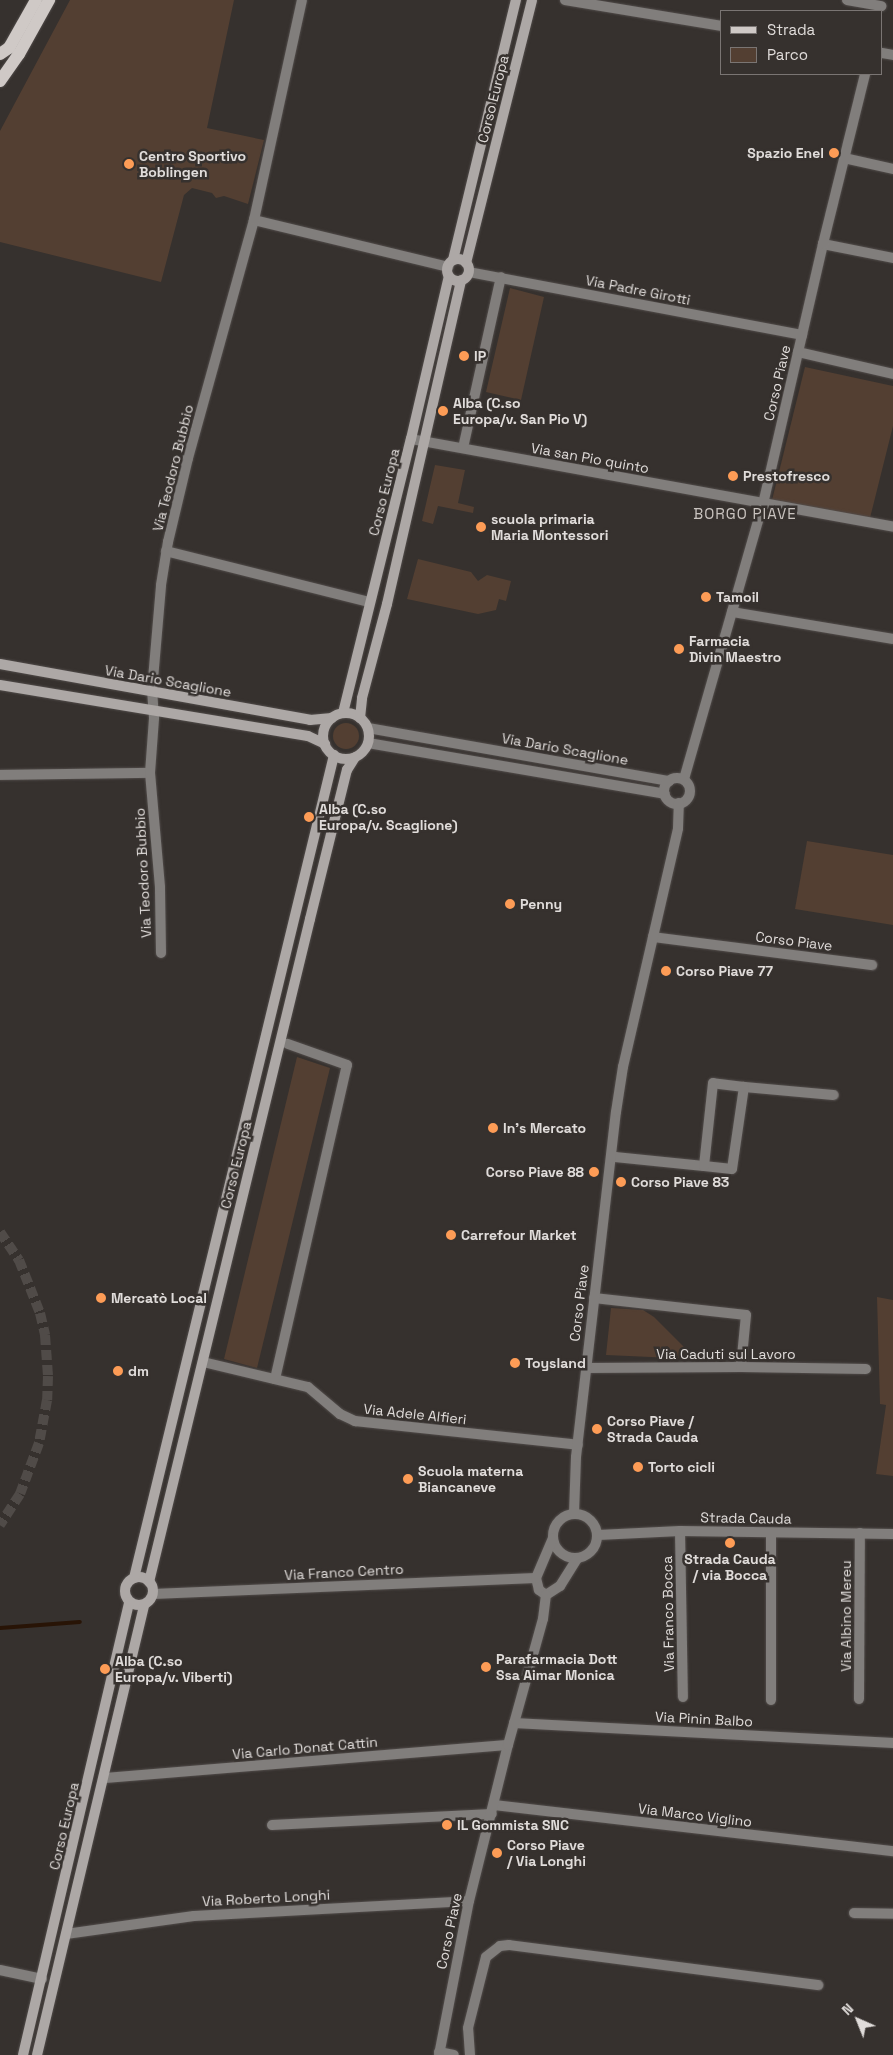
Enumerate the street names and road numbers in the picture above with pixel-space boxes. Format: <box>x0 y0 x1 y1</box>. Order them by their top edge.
street label: Corso Europa <box>474 53 512 145</box>
street label: Via Padre Girotti <box>584 272 692 308</box>
street label: Corso Piave <box>760 343 794 423</box>
street label: Via Teodoro Bubbio <box>149 403 197 533</box>
street label: Via san Pio quinto <box>530 439 650 477</box>
street label: Corso Europa <box>365 446 403 538</box>
street label: Via Dario Scaglione <box>103 662 233 700</box>
street label: Via Dario Scaglione <box>500 730 630 768</box>
street label: Via Teodoro Bubbio <box>131 807 155 939</box>
street label: Corso Piave <box>755 928 833 954</box>
street label: Corso Europa <box>217 1119 255 1211</box>
street label: Corso Piave <box>566 1264 592 1342</box>
street label: Via Caduti sul Lavoro <box>656 1346 796 1362</box>
street label: Via Adele Alfieri <box>363 1400 467 1428</box>
street label: Strada Cauda <box>700 1509 792 1527</box>
street label: Via Franco Bocca <box>659 1556 677 1672</box>
street label: Via Franco Centro <box>284 1560 404 1584</box>
street label: Via Albino Mereu <box>838 1560 854 1672</box>
street label: Via Pinin Balbo <box>655 1708 753 1730</box>
street label: Via Carlo Donat Cattin <box>232 1733 378 1763</box>
street label: Corso Europa <box>46 1780 82 1872</box>
street label: Via Marco Viglino <box>637 1800 753 1830</box>
street label: Via Roberto Longhi <box>202 1886 330 1910</box>
street label: Corso Piave <box>433 1891 465 1971</box>

